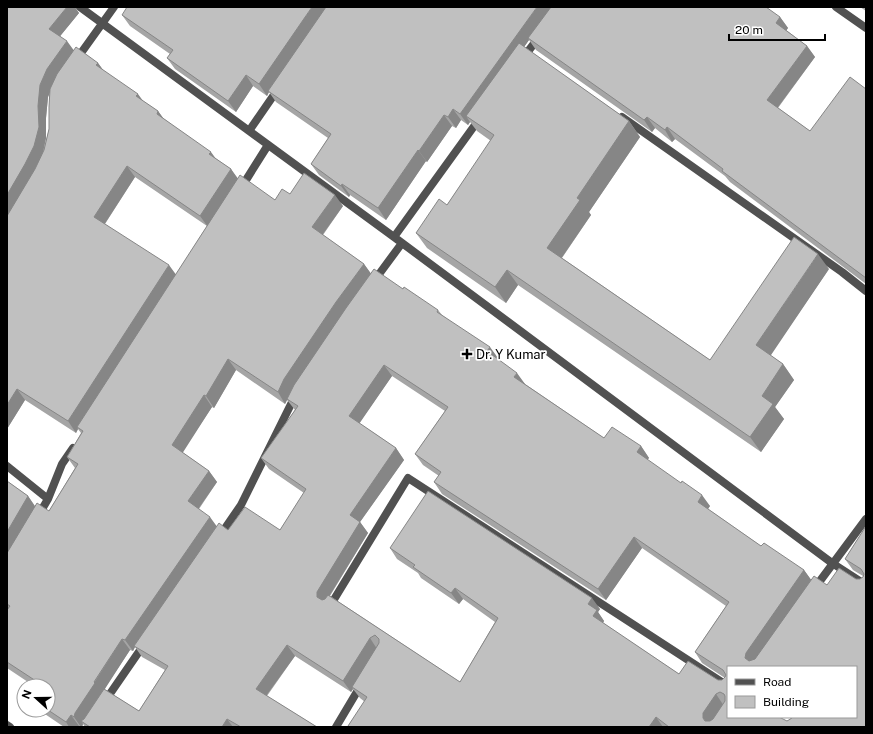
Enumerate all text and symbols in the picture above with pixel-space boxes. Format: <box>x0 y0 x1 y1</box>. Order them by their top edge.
scale bar <box>729 16 825 42</box>
text: 20 m <box>735 23 763 37</box>
place label: Dr. Y Kumar <box>476 347 546 362</box>
marker: Dr. Y Kumar <box>461 348 473 360</box>
legend <box>727 666 857 718</box>
text: Road <box>763 675 791 689</box>
north arrow <box>16 678 56 718</box>
text: N <box>20 688 34 701</box>
text: Building <box>763 695 809 709</box>

